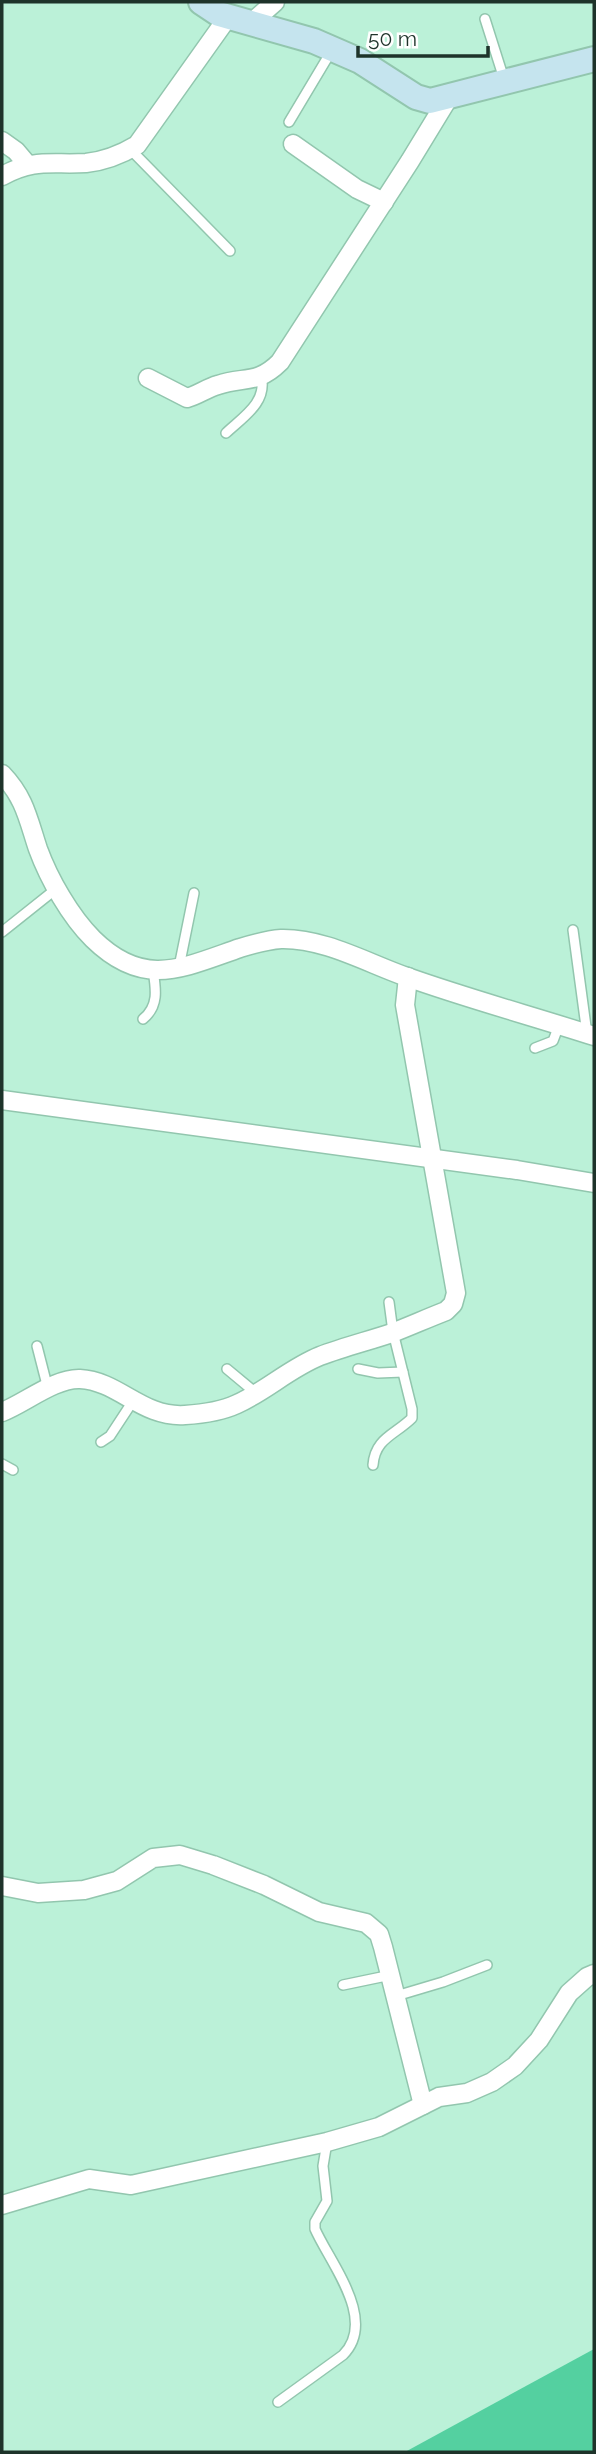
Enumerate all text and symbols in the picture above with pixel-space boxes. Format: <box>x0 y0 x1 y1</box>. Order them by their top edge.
scale bar <box>358 14 488 58</box>
text: 50 m <box>368 26 417 51</box>

